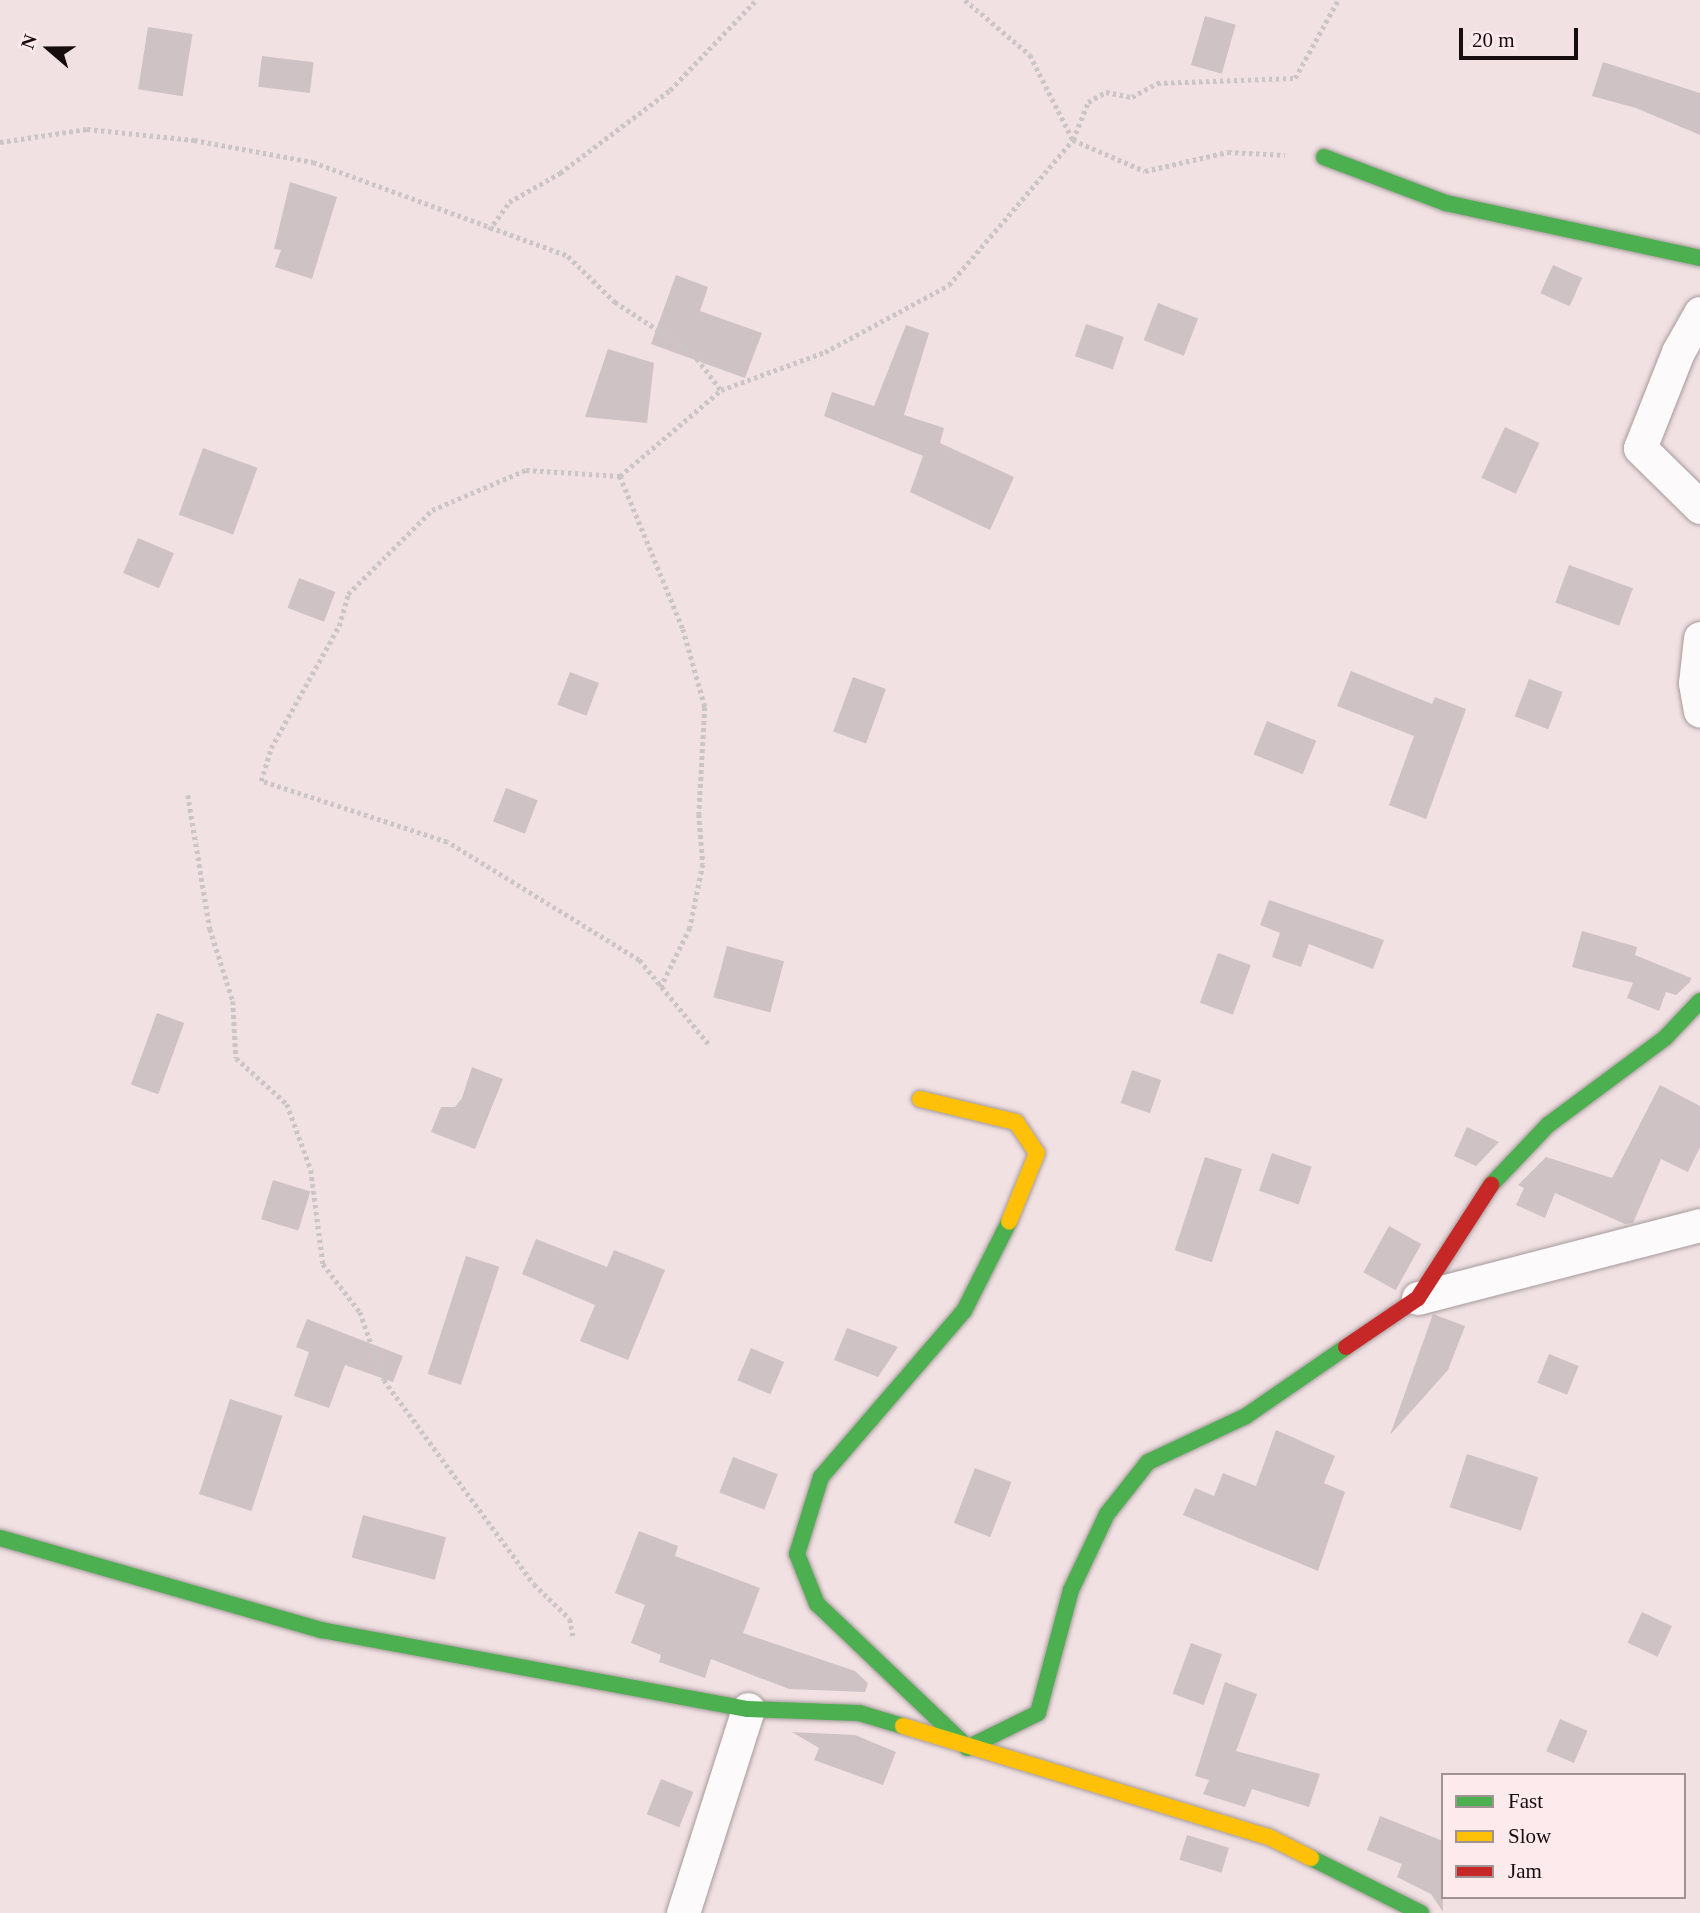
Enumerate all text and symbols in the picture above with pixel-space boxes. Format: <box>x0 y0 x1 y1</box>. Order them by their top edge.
north arrow <box>14 14 84 84</box>
scale bar <box>1462 14 1581 58</box>
text: 20 m <box>1472 28 1515 52</box>
text: N <box>17 32 41 52</box>
legend <box>1441 1773 1686 1899</box>
text: Fast <box>1508 1789 1543 1813</box>
text: Slow <box>1508 1824 1551 1848</box>
text: Jam <box>1508 1859 1542 1883</box>

